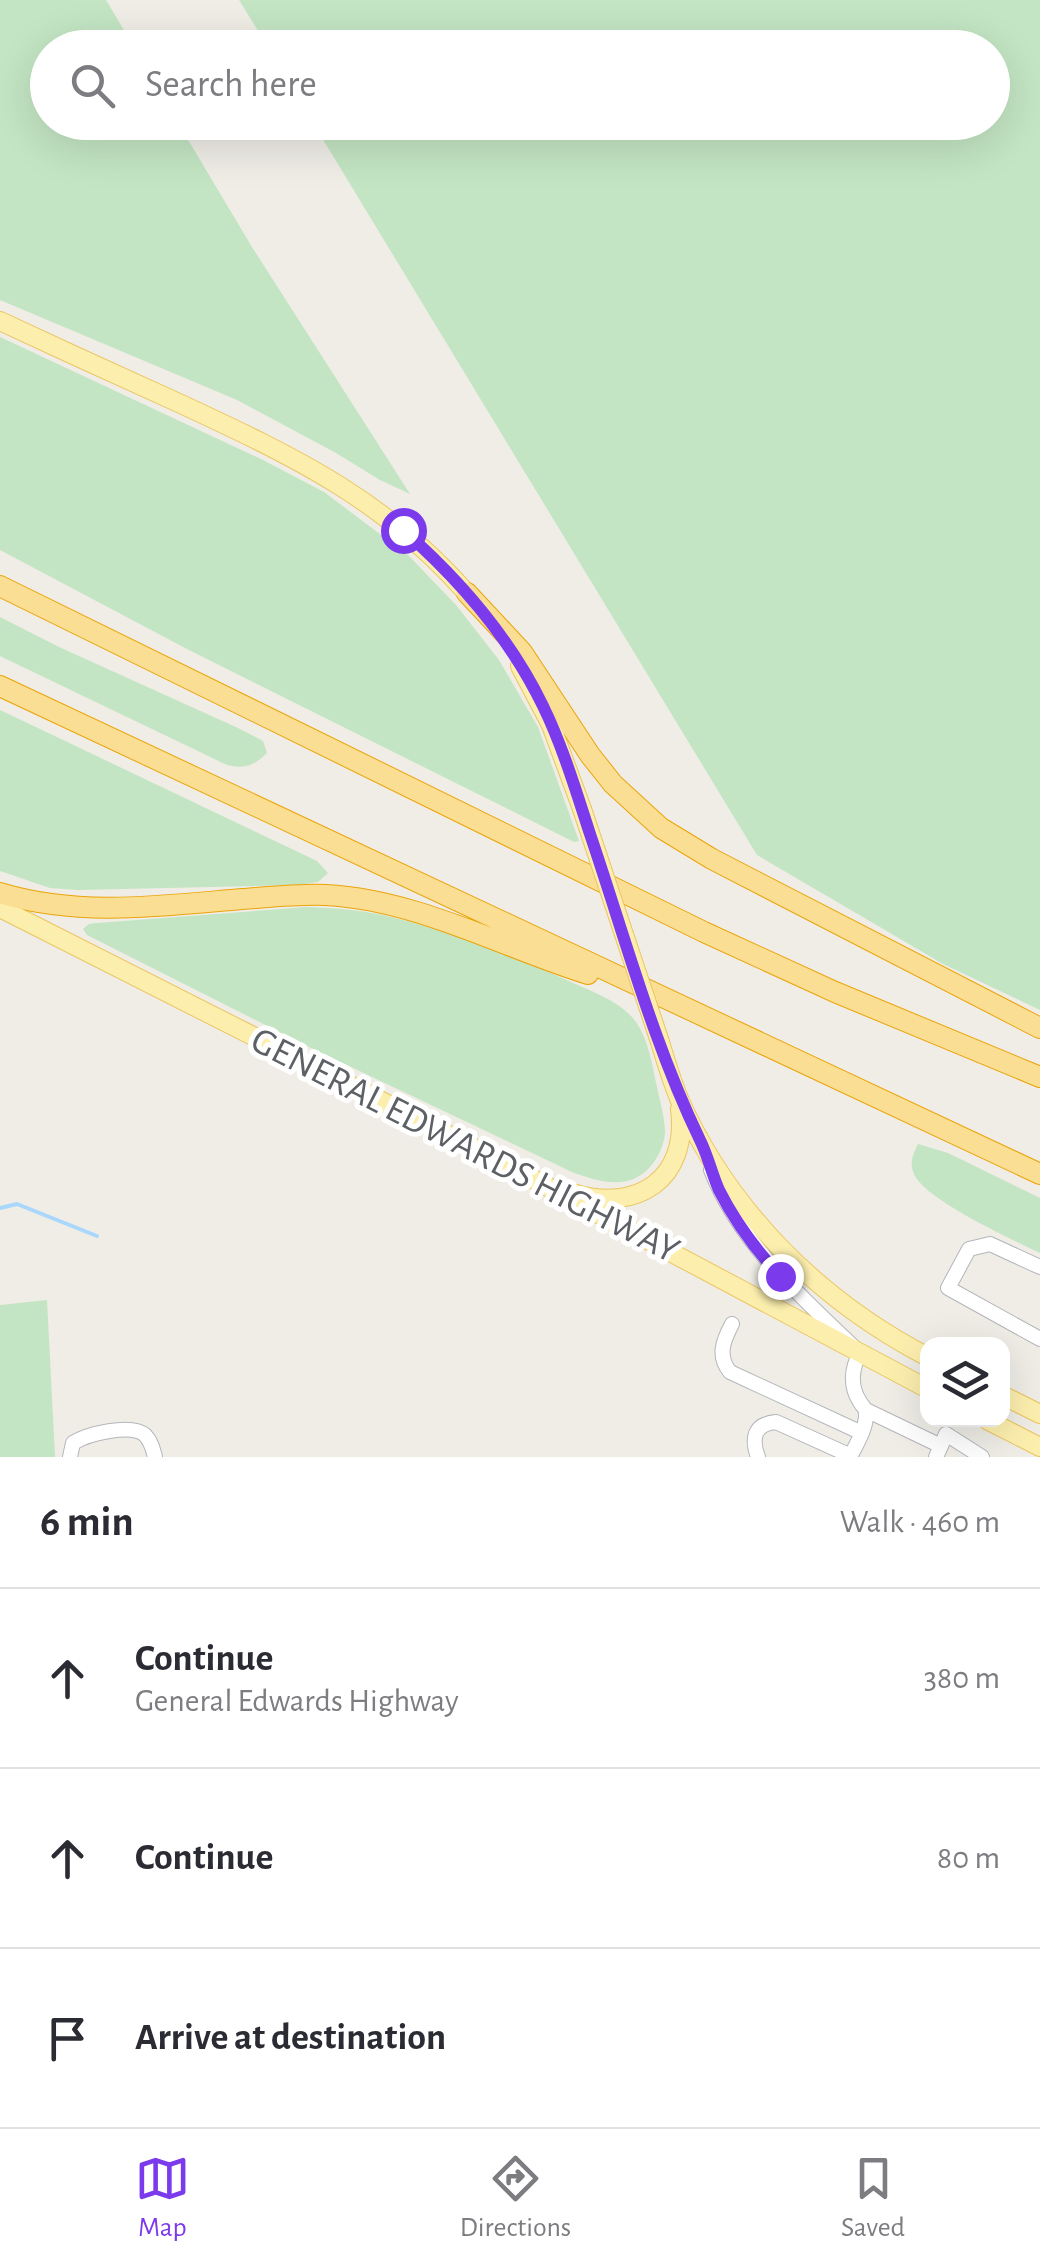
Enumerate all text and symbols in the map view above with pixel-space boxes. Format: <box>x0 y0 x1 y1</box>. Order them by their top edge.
search box <box>30 30 1010 140</box>
icon: search <box>65 58 120 113</box>
text: Search here <box>145 66 317 104</box>
route start <box>381 508 427 554</box>
street label: GENERAL EDWARDS HIGHWAY <box>245 1021 685 1271</box>
route end <box>758 1254 804 1300</box>
map controls <box>920 1337 1010 1427</box>
button: layers <box>920 1337 1010 1427</box>
text: 6 min <box>40 1501 134 1543</box>
text: Walk · 460 m <box>840 1506 1000 1538</box>
text: Continue <box>135 1640 273 1678</box>
icon: ahead <box>40 1651 95 1706</box>
text: 380 m <box>924 1662 1000 1694</box>
text: General Edwards Highway <box>135 1685 459 1717</box>
icon: ahead <box>40 1831 95 1886</box>
text: Continue <box>135 1839 273 1877</box>
text: 80 m <box>937 1842 1000 1874</box>
icon: arrive <box>40 2011 95 2066</box>
text: Arrive at destination <box>135 2019 446 2057</box>
tab: Map <box>135 2151 190 2245</box>
tab: Directions <box>460 2151 571 2245</box>
tab: Saved <box>841 2151 905 2245</box>

